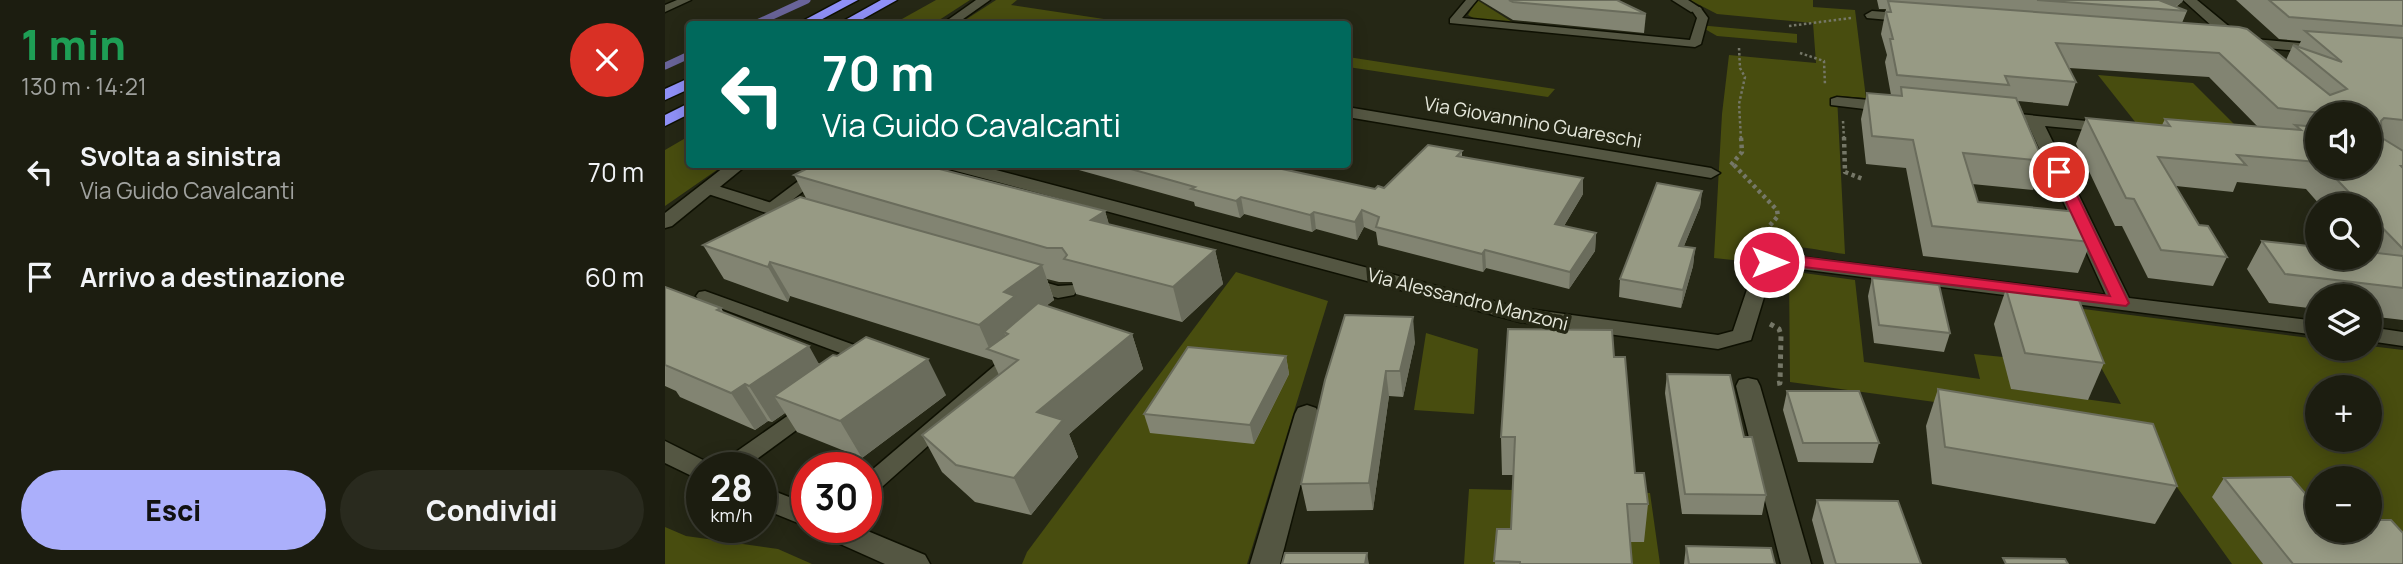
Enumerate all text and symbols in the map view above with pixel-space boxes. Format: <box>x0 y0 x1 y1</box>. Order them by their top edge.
text: 1 min <box>21 15 126 73</box>
button: close <box>570 23 644 97</box>
text: 70 m <box>822 39 934 106</box>
icon: left <box>707 49 798 140</box>
text: 130 m · 14:21 <box>21 70 147 102</box>
street label: Via Giovannino Guareschi <box>1422 90 1644 154</box>
map controls <box>2305 102 2382 543</box>
button: sound <box>2305 102 2382 179</box>
text: Via Guido Cavalcanti <box>822 103 1121 147</box>
text: Svolta a sinistra <box>80 138 281 174</box>
pin <box>2029 142 2089 202</box>
icon: left <box>21 153 59 191</box>
icon: arrive <box>2040 153 2078 191</box>
text: 70 m <box>588 154 644 190</box>
text: Via Guido Cavalcanti <box>80 174 295 206</box>
button: search <box>2305 193 2382 270</box>
position arrow <box>1732 225 1806 299</box>
icon: arrive <box>21 258 59 296</box>
text: Arrivo a destinazione <box>80 259 345 295</box>
text: 60 m <box>585 259 644 295</box>
street label: Via Alessandro Manzoni <box>1365 261 1571 337</box>
button: layers <box>2305 284 2382 361</box>
button: + <box>2305 375 2382 452</box>
speed limit sign: 30 <box>791 452 882 543</box>
text: 28 <box>710 464 753 512</box>
button: − <box>2305 466 2382 543</box>
button: Esci <box>21 470 326 550</box>
button: Condividi <box>340 470 644 550</box>
text: km/h <box>711 503 752 527</box>

